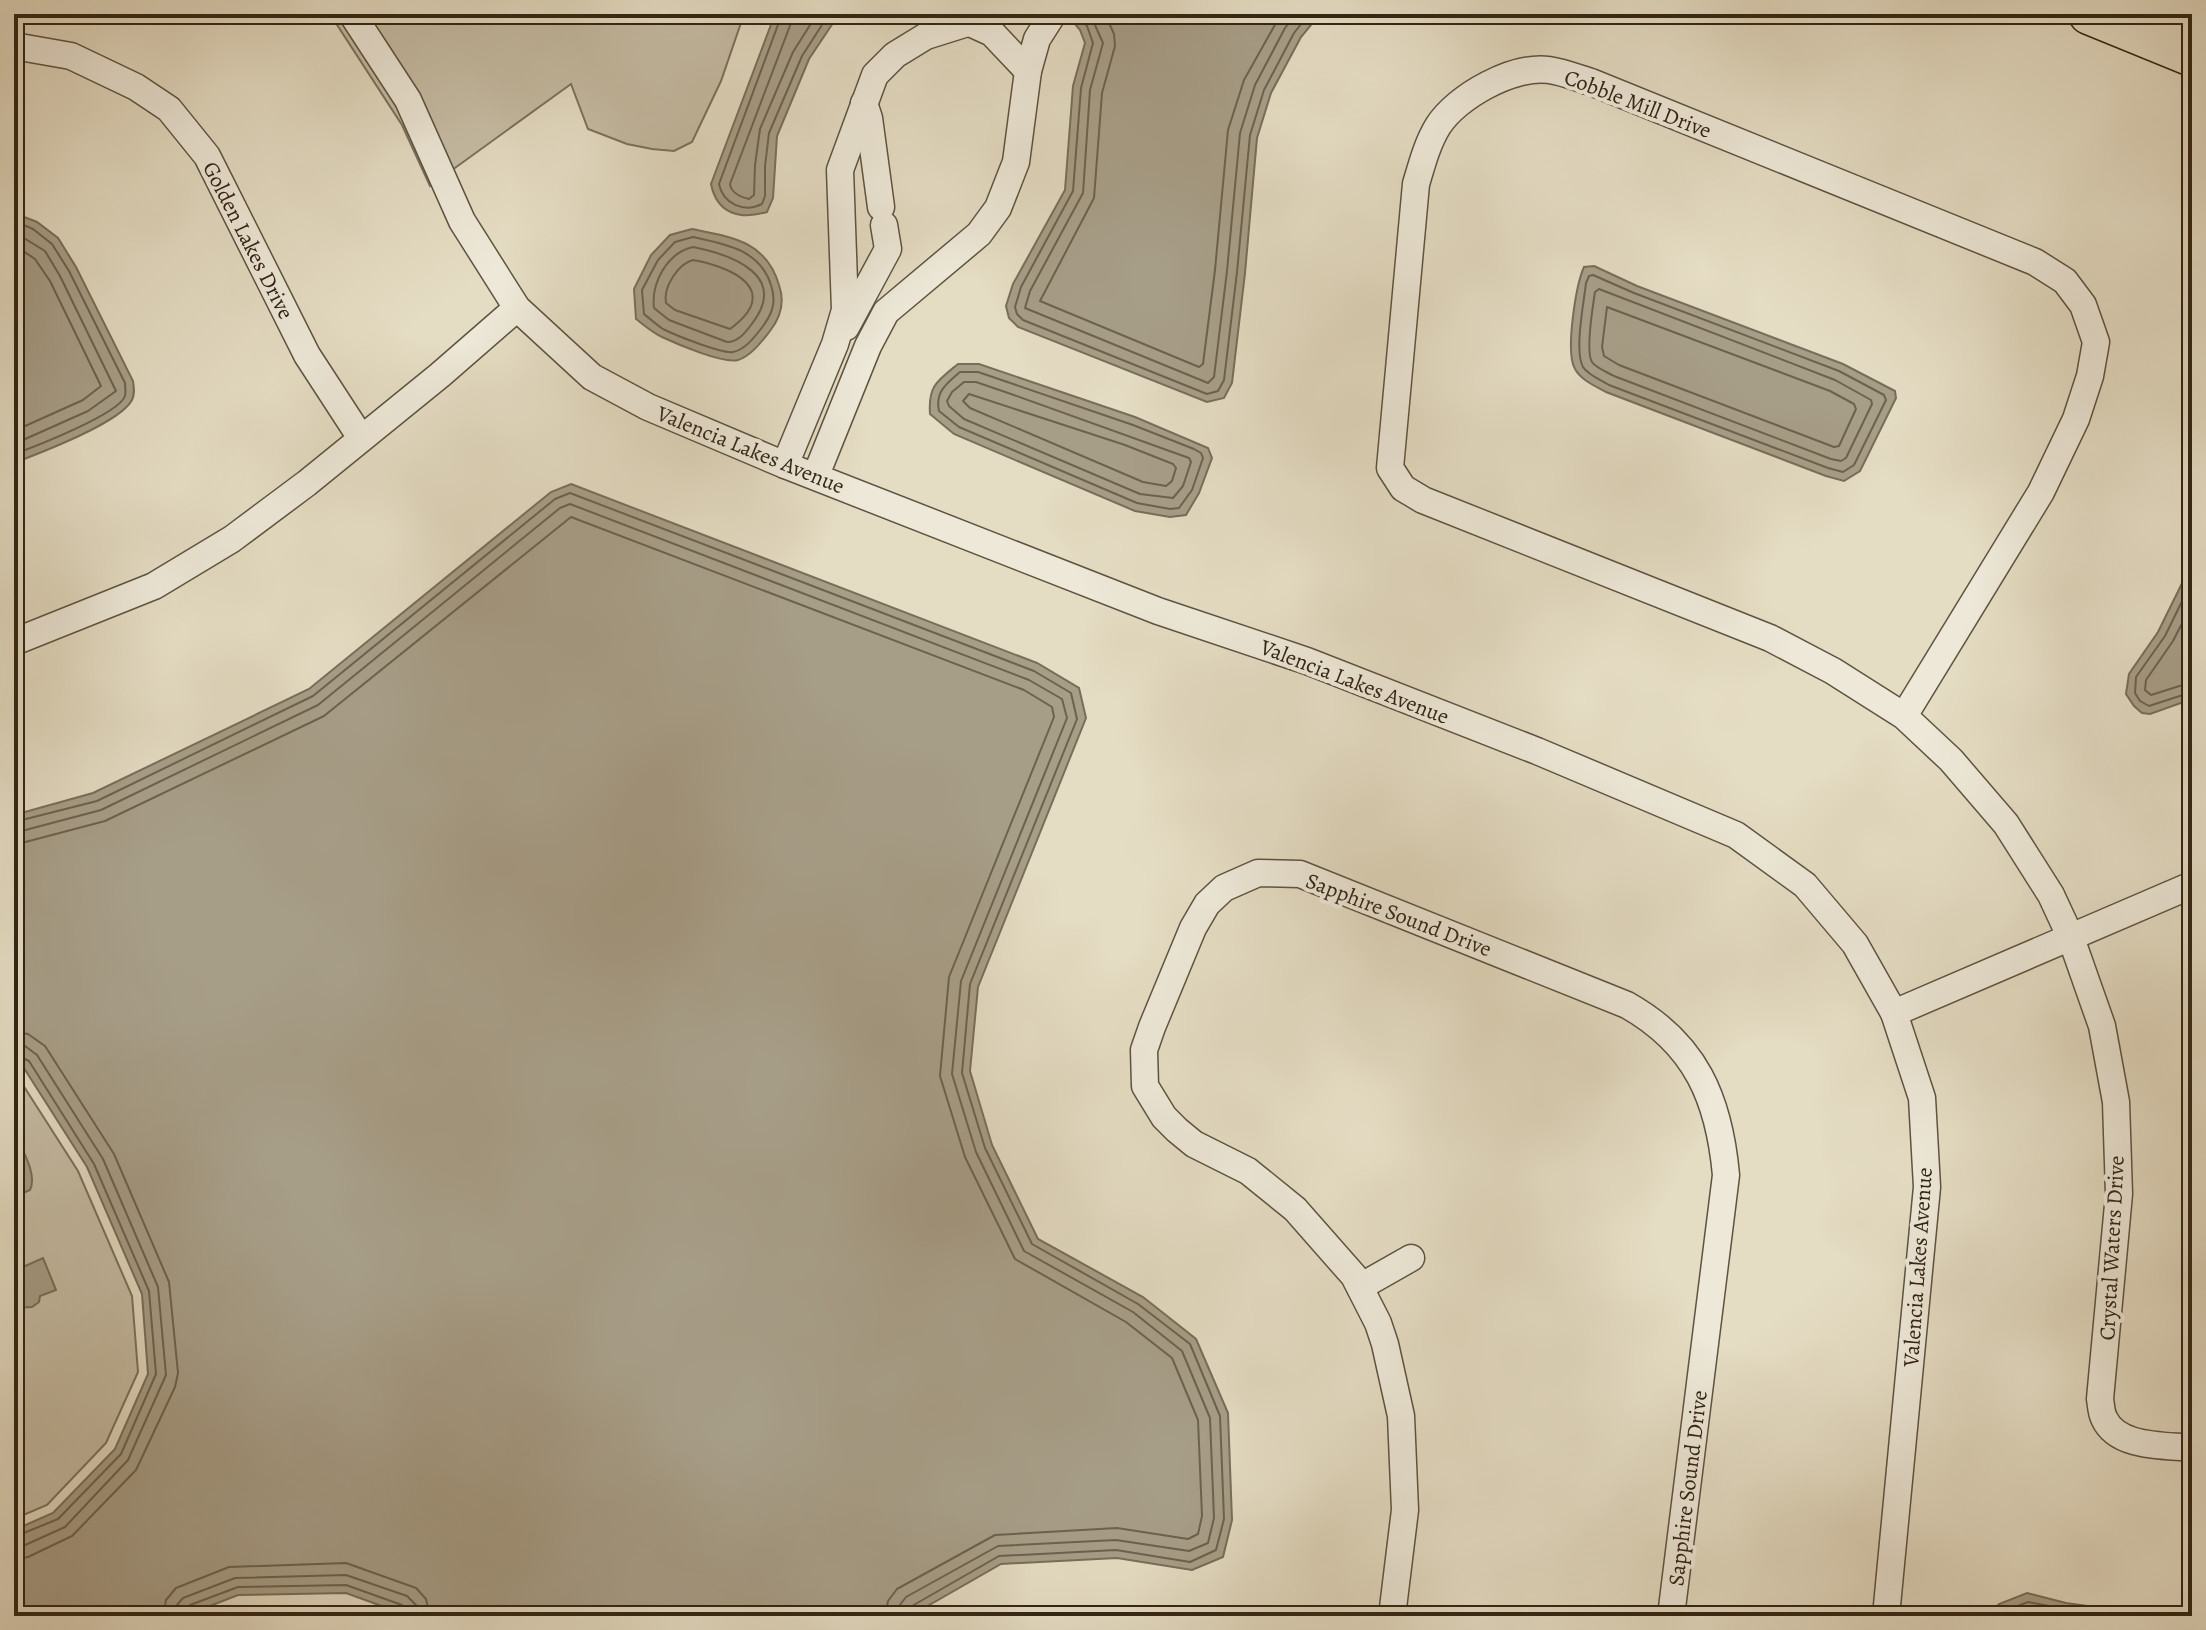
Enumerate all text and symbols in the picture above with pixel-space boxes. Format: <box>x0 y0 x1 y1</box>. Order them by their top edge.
street label: Cobble Mill Drive <box>1560 62 1716 146</box>
street label: Golden Lakes Drive <box>195 157 301 324</box>
street label: Valencia Lakes Avenue <box>651 398 849 501</box>
street label: Valencia Lakes Avenue <box>1255 632 1453 732</box>
street label: Sapphire Sound Drive <box>1301 866 1496 964</box>
street label: Crystal Waters Drive <box>2092 1155 2132 1341</box>
street label: Valencia Lakes Avenue <box>1896 1166 1940 1369</box>
street label: Sapphire Sound Drive <box>1661 1389 1715 1588</box>

